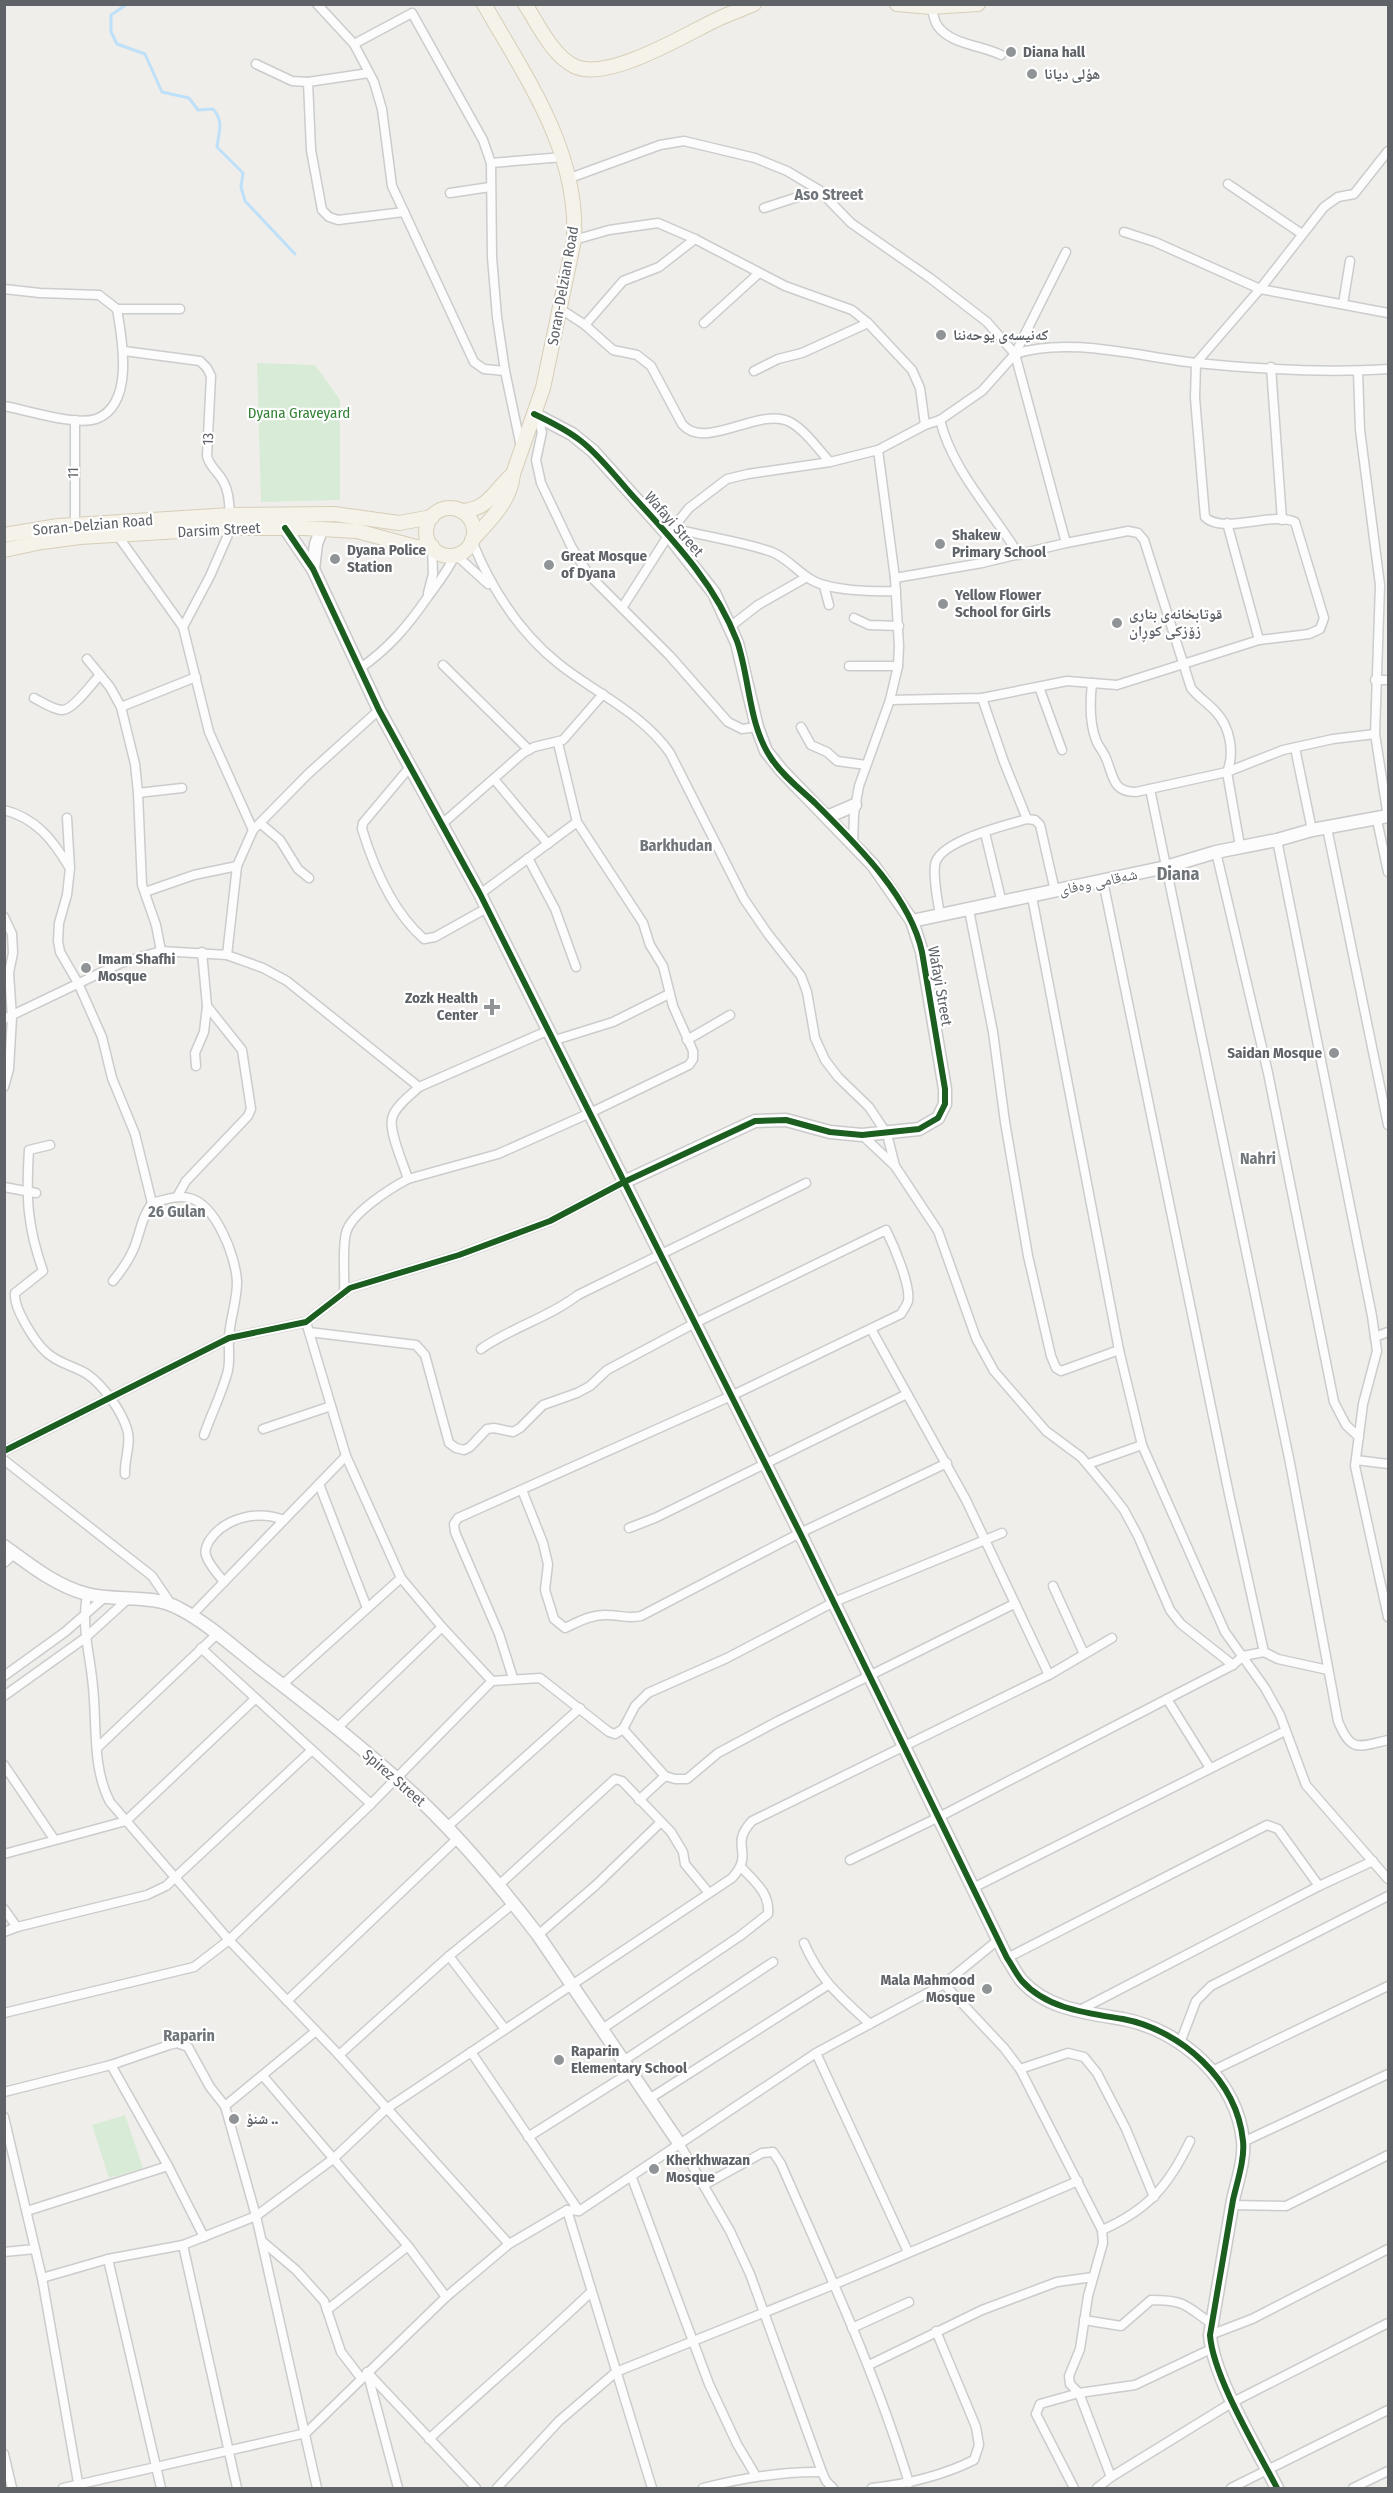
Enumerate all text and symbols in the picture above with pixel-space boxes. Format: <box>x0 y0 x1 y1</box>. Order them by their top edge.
place label: Diana hall <box>1023 43 1086 61</box>
marker: Diana hall <box>1004 45 1018 59</box>
place label: هؤلى ديانا <box>1044 65 1100 83</box>
marker: هؤلى ديانا <box>1025 67 1039 81</box>
district label: Aso Street <box>794 185 864 204</box>
street label: Soran-Delzian Road <box>544 225 582 347</box>
place label: کەنیسەی یوحەننا <box>953 326 1049 344</box>
marker: کەنیسەی یوحەننا <box>934 328 948 342</box>
park label: Dyana Graveyard <box>248 404 350 422</box>
street label: 13 <box>199 432 217 446</box>
street label: 11 <box>64 467 82 479</box>
street label: Wafayi Street <box>641 488 707 560</box>
street label: Soran-Delzian Road <box>32 511 154 539</box>
street label: Darsim Street <box>177 519 261 541</box>
place label: Shakew Primary School <box>952 526 1047 561</box>
marker: Shakew Primary School <box>933 537 947 551</box>
place label: Dyana Police Station <box>347 541 427 576</box>
place label: Great Mosque of Dyana <box>561 547 648 582</box>
marker: Dyana Police Station <box>328 552 342 566</box>
marker: Great Mosque of Dyana <box>542 558 556 572</box>
place label: Yellow Flower School for Girls <box>954 586 1051 621</box>
marker: Yellow Flower School for Girls <box>936 597 950 611</box>
place label: قوتابخانەی بناری زۆزکی کوڕان <box>1129 605 1222 643</box>
marker: قوتابخانەی بناری زۆزکی کوڕان <box>1110 616 1124 630</box>
district label: Barkhudan <box>640 836 712 855</box>
district label: Diana <box>1157 863 1199 885</box>
street label: شەقامی وەفای <box>1057 865 1139 900</box>
street label: Wafayi Street <box>924 945 956 1027</box>
place label: Imam Shafhi Mosque <box>98 950 175 985</box>
marker: Imam Shafhi Mosque <box>79 961 93 975</box>
place label: Zozk Health Center <box>405 989 478 1024</box>
marker: Zozk Health Center <box>483 998 501 1016</box>
place label: Saidan Mosque <box>1227 1044 1322 1062</box>
marker: Saidan Mosque <box>1327 1046 1341 1060</box>
district label: Nahri <box>1240 1149 1276 1168</box>
district label: 26 Gulan <box>147 1202 206 1221</box>
street label: Spirez Street <box>359 1746 429 1810</box>
place label: Mala Mahmood Mosque <box>881 1971 975 2006</box>
marker: Mala Mahmood Mosque <box>980 1982 994 1996</box>
district label: Raparin <box>163 2026 215 2045</box>
place label: Raparin Elementary School <box>571 2042 688 2077</box>
marker: Raparin Elementary School <box>552 2053 566 2067</box>
place label: شنۆ .. <box>246 2110 279 2128</box>
marker: شنۆ .. <box>227 2112 241 2126</box>
place label: Kherkhwazan Mosque <box>666 2151 750 2186</box>
marker: Kherkhwazan Mosque <box>647 2162 661 2176</box>

